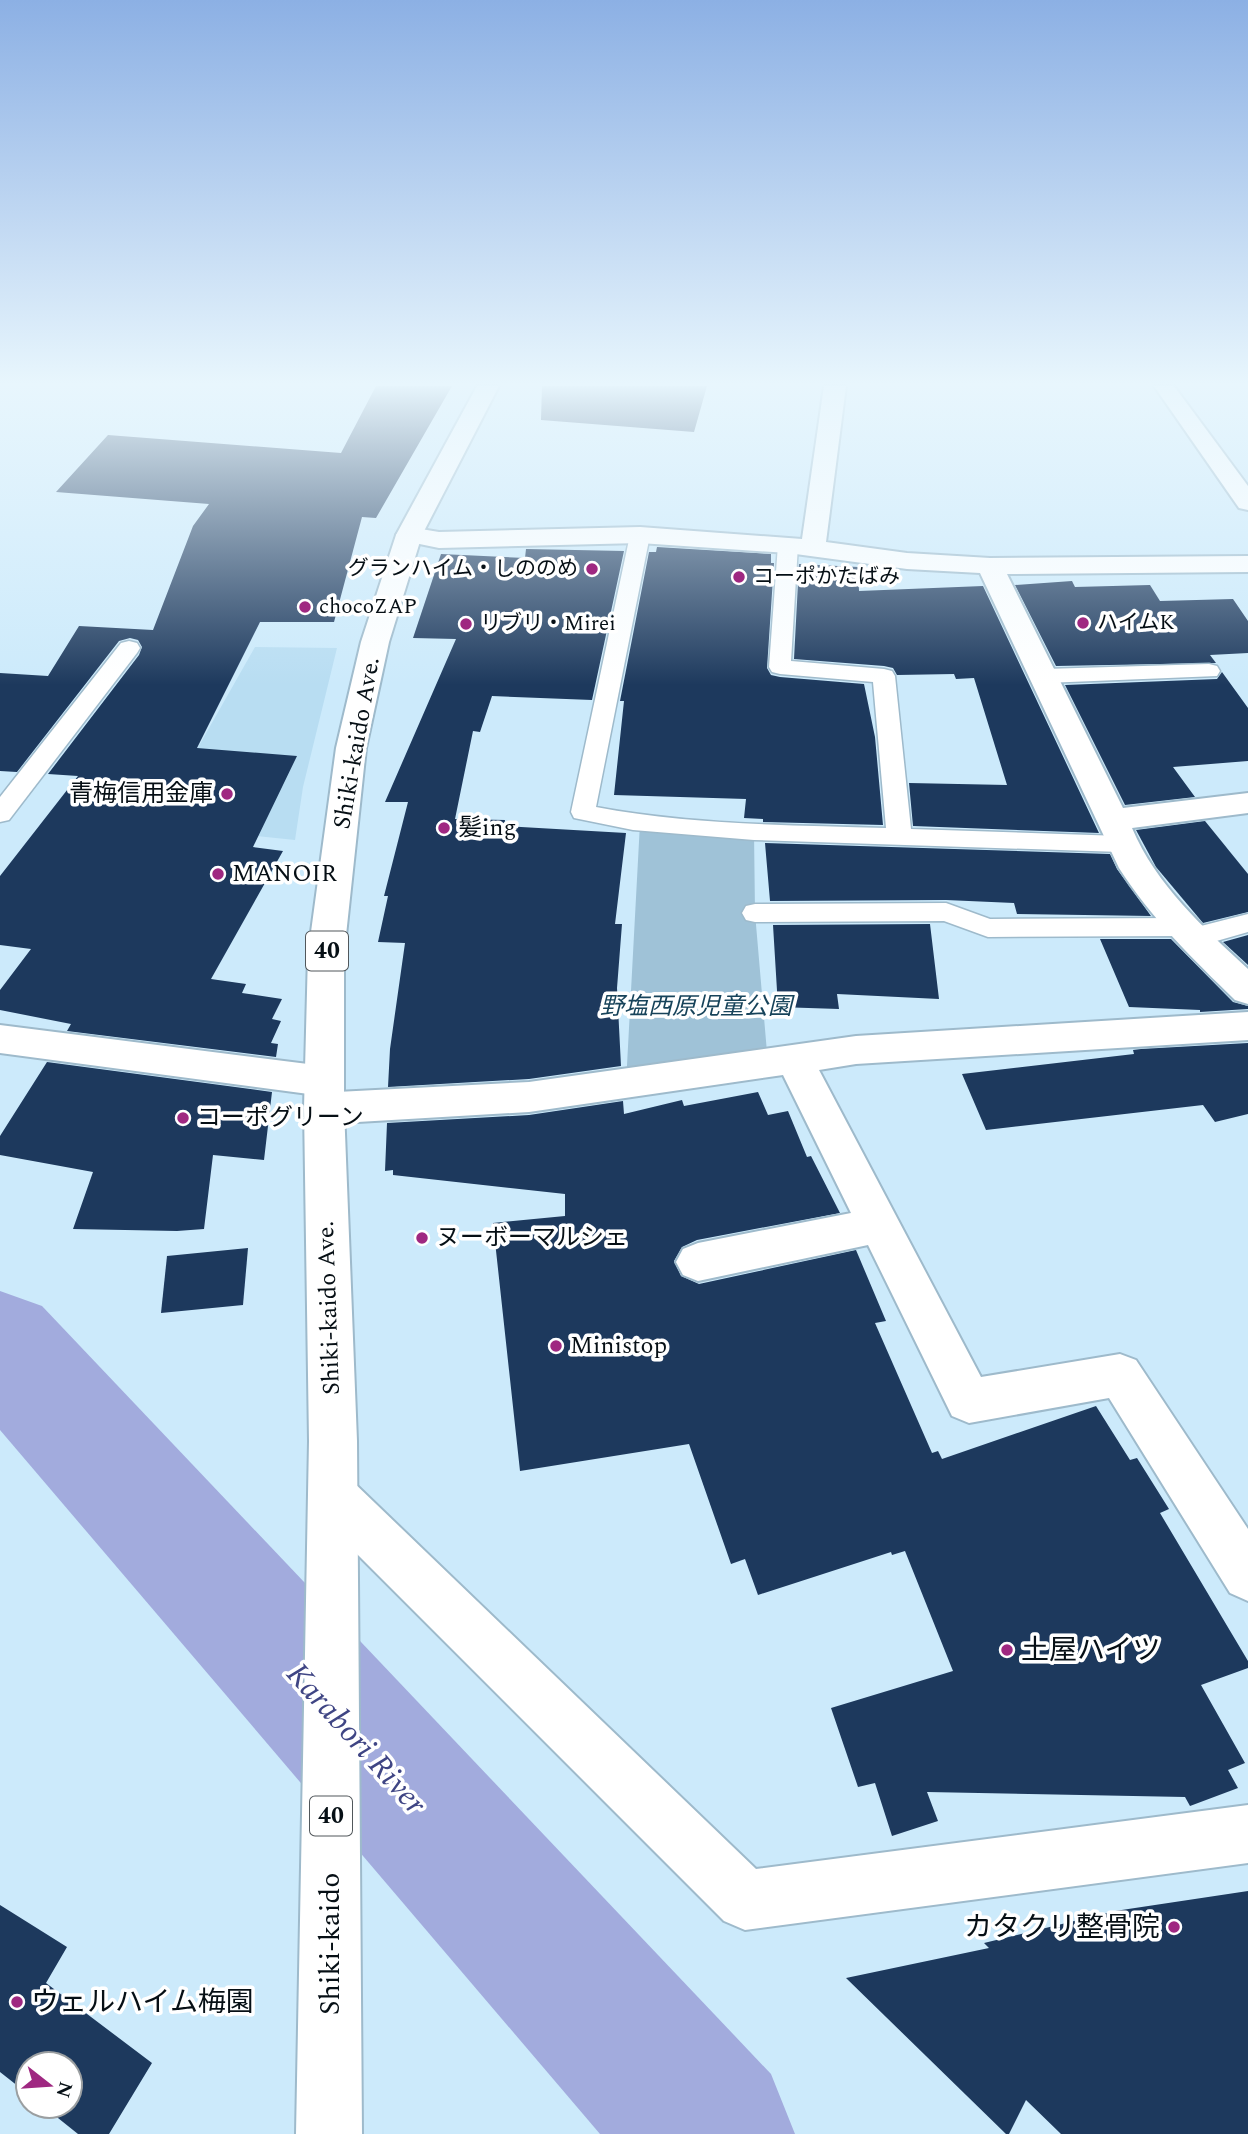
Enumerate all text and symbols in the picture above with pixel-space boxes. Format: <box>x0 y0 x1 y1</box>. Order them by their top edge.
place label: グランハイム・しののめ <box>348 553 578 585</box>
marker: グランハイム・しののめ <box>584 561 600 577</box>
place label: コーポかたばみ <box>753 561 900 593</box>
marker: コーポかたばみ <box>731 569 747 585</box>
place label: chocoZAP <box>319 591 417 623</box>
marker: chocoZAP <box>297 599 313 615</box>
place label: ハイムK <box>1097 607 1174 639</box>
place label: リブリ・Mirei <box>480 608 616 640</box>
marker: ハイムK <box>1075 615 1091 631</box>
marker: リブリ・Mirei <box>458 616 474 632</box>
street label: Shiki-kaido Ave. <box>324 654 390 832</box>
place label: 青梅信用金庫 <box>69 776 213 812</box>
marker: 青梅信用金庫 <box>219 786 235 802</box>
place label: 髪ing <box>458 810 516 846</box>
marker: 髪ing <box>436 820 452 836</box>
place label: MANOIR <box>232 856 337 892</box>
marker: MANOIR <box>210 866 226 882</box>
road number: 40 <box>306 932 348 970</box>
park label: 野塩西原児童公園 <box>600 989 795 1025</box>
place label: コーポグリーン <box>197 1100 364 1136</box>
marker: コーポグリーン <box>175 1110 191 1126</box>
street label: Shiki-kaido Ave. <box>308 1220 350 1396</box>
place label: ヌーボーマルシェ <box>436 1220 628 1256</box>
marker: ヌーボーマルシェ <box>414 1230 430 1246</box>
place label: Ministop <box>570 1328 667 1364</box>
marker: Ministop <box>548 1338 564 1354</box>
place label: 土屋ハイツ <box>1021 1629 1160 1672</box>
marker: 土屋ハイツ <box>999 1642 1015 1658</box>
water label: Karabori River <box>274 1652 439 1827</box>
road number: 40 <box>310 1797 352 1836</box>
street label: Shiki-kaido <box>309 1873 352 2015</box>
place label: カタクリ整骨院 <box>964 1906 1160 1949</box>
marker: カタクリ整骨院 <box>1166 1919 1182 1935</box>
place label: ウェルハイム梅園 <box>31 1981 254 2024</box>
marker: ウェルハイム梅園 <box>9 1994 25 2010</box>
north arrow <box>14 2050 84 2120</box>
text: N <box>48 2078 80 2101</box>

